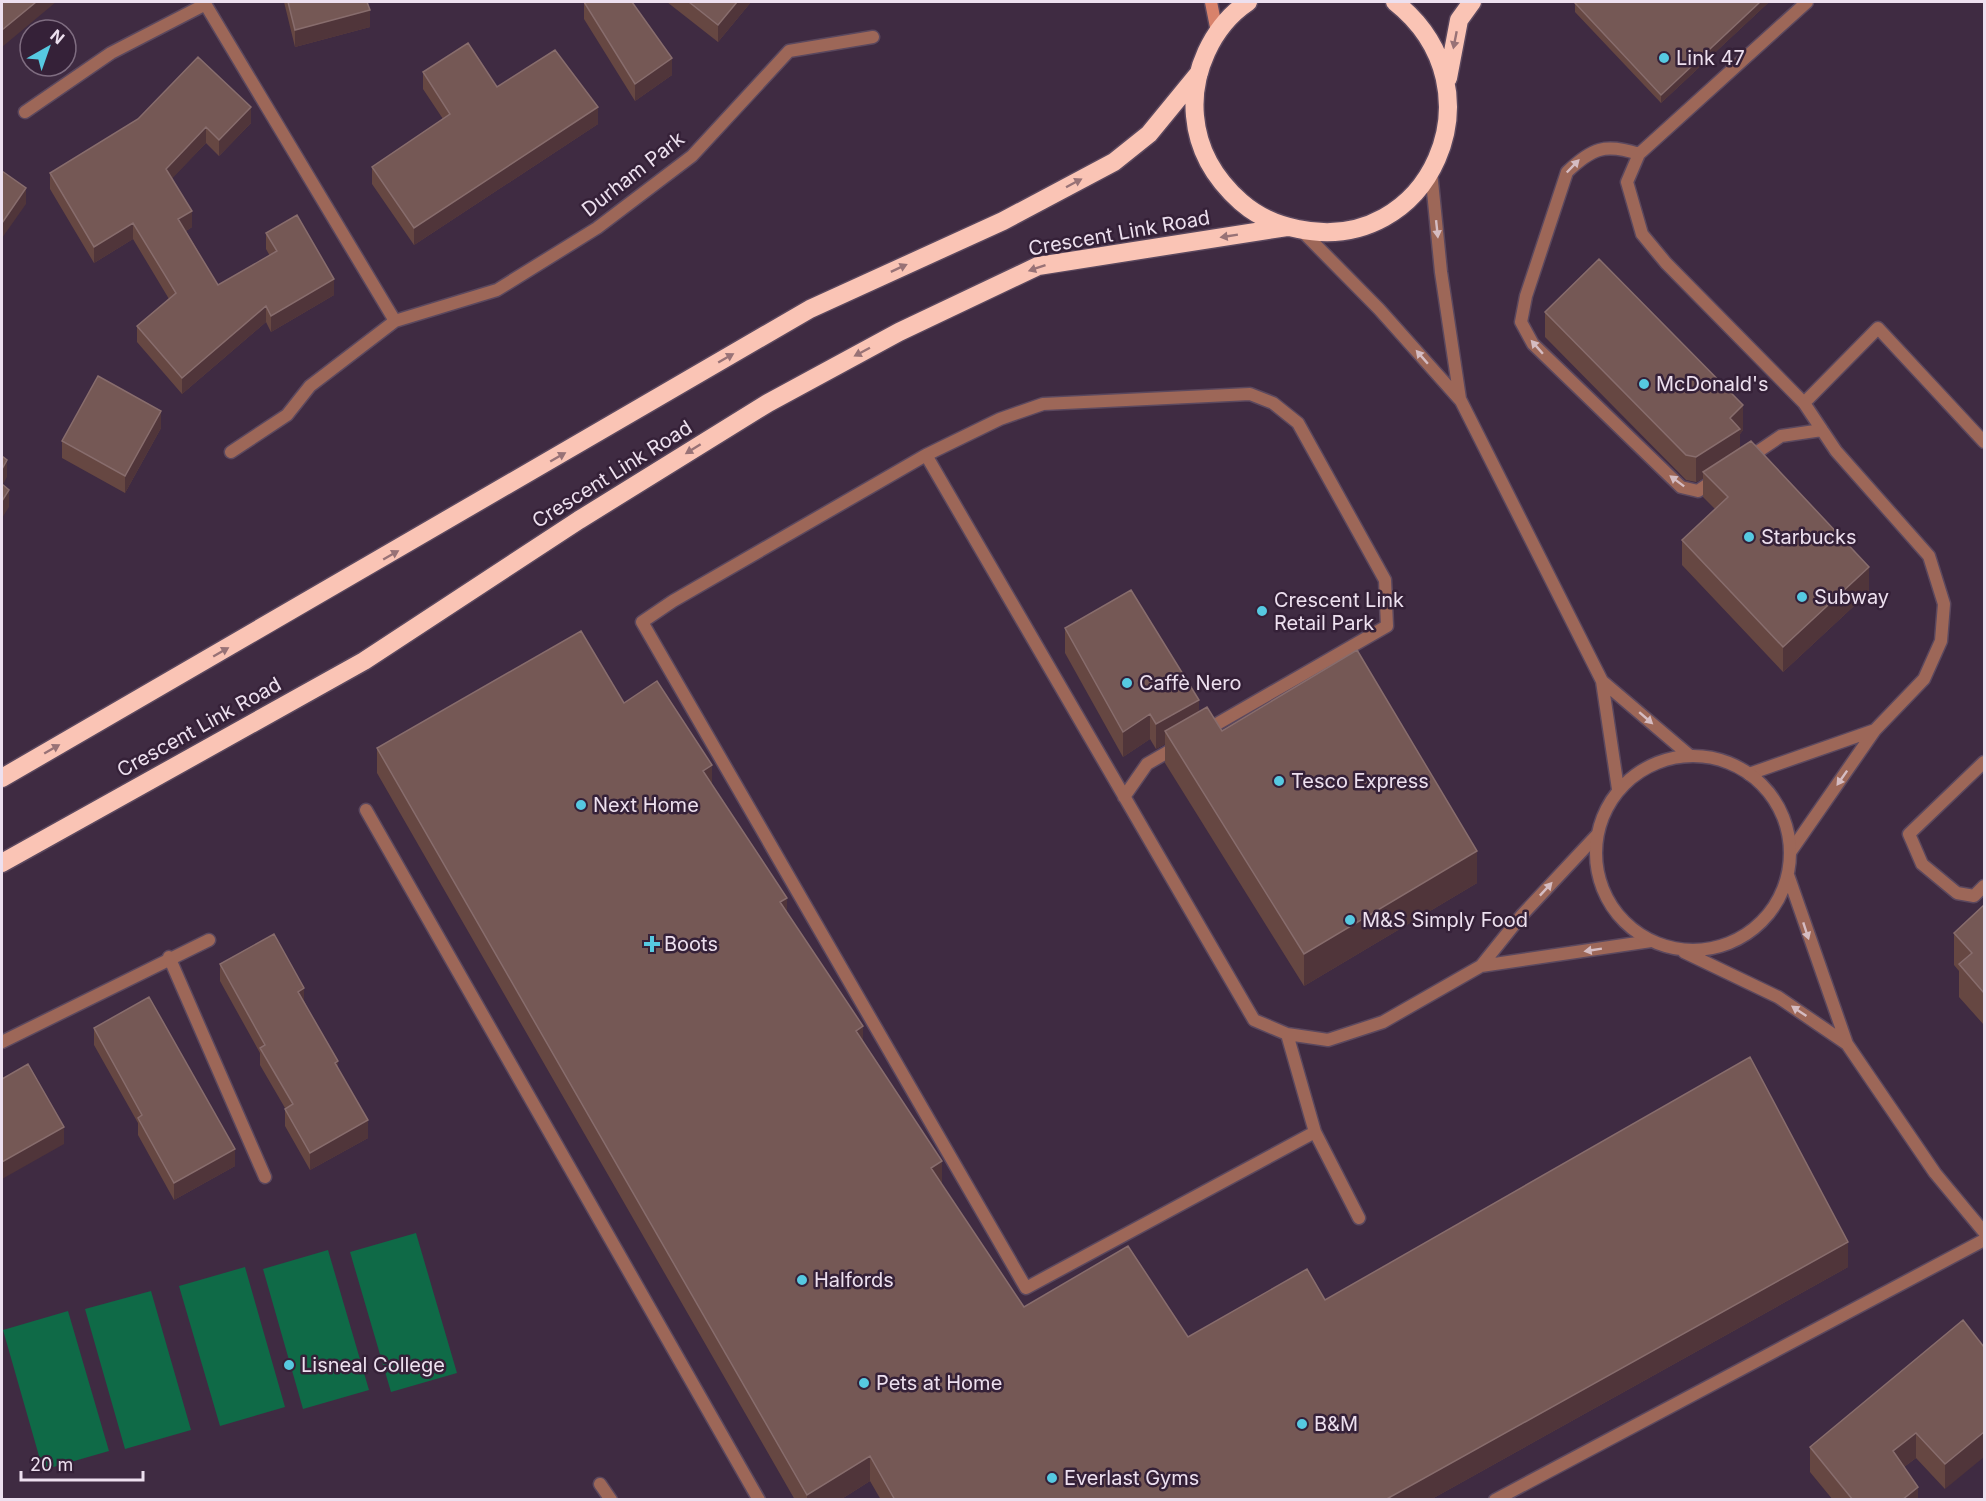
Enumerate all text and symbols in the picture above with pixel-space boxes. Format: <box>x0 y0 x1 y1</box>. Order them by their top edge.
north arrow <box>18 18 78 78</box>
text: N <box>47 25 69 48</box>
one-way arrow <box>1450 30 1459 49</box>
place label: Link 47 <box>1676 46 1745 70</box>
marker: Link 47 <box>1657 51 1671 65</box>
street label: Durham Park <box>577 127 689 221</box>
one-way arrow <box>1566 159 1580 174</box>
one-way arrow <box>1066 178 1083 188</box>
street label: Crescent Link Road <box>1026 205 1212 261</box>
one-way arrow <box>1432 220 1442 239</box>
one-way arrow <box>1220 231 1239 240</box>
one-way arrow <box>1028 263 1046 273</box>
one-way arrow <box>891 264 908 273</box>
one-way arrow <box>1530 339 1544 354</box>
one-way arrow <box>853 347 870 357</box>
one-way arrow <box>1416 350 1429 365</box>
one-way arrow <box>718 353 734 364</box>
place label: McDonald's <box>1656 372 1769 396</box>
marker: McDonald's <box>1637 377 1651 391</box>
street label: Crescent Link Road <box>528 415 696 533</box>
one-way arrow <box>685 444 701 455</box>
one-way arrow <box>550 451 566 462</box>
one-way arrow <box>1669 475 1685 488</box>
place label: Starbucks <box>1761 525 1857 549</box>
marker: Starbucks <box>1742 530 1756 544</box>
one-way arrow <box>383 549 399 560</box>
place label: Subway <box>1814 585 1889 609</box>
place label: Crescent Link Retail Park <box>1274 588 1404 635</box>
marker: Subway <box>1795 590 1809 604</box>
marker: Crescent Link Retail Park <box>1255 604 1269 618</box>
one-way arrow <box>213 647 230 657</box>
place label: Caffè Nero <box>1139 671 1241 695</box>
street label: Crescent Link Road <box>113 672 285 782</box>
marker: Caffè Nero <box>1120 676 1134 690</box>
one-way arrow <box>1638 711 1653 725</box>
one-way arrow <box>44 743 60 754</box>
place label: Tesco Express <box>1291 769 1429 793</box>
one-way arrow <box>1837 770 1848 786</box>
marker: Tesco Express <box>1272 774 1286 788</box>
place label: Next Home <box>593 793 699 817</box>
marker: Next Home <box>574 798 588 812</box>
one-way arrow <box>1539 882 1553 897</box>
place label: M&S Simply Food <box>1362 908 1528 932</box>
marker: M&S Simply Food <box>1343 913 1357 927</box>
one-way arrow <box>1802 922 1811 940</box>
place label: Boots <box>664 932 718 956</box>
marker: Boots <box>645 937 659 951</box>
one-way arrow <box>1583 946 1602 955</box>
one-way arrow <box>1791 1005 1807 1017</box>
place label: Halfords <box>814 1268 894 1292</box>
marker: Halfords <box>795 1273 809 1287</box>
place label: Lisneal College <box>301 1353 445 1377</box>
marker: Lisneal College <box>282 1358 296 1372</box>
place label: Pets at Home <box>876 1371 1002 1395</box>
marker: Pets at Home <box>857 1376 871 1390</box>
place label: B&M <box>1314 1412 1358 1436</box>
marker: B&M <box>1295 1417 1309 1431</box>
scale bar <box>21 1444 142 1482</box>
text: 20 m <box>30 1454 73 1475</box>
place label: Everlast Gyms <box>1064 1466 1199 1490</box>
marker: Everlast Gyms <box>1045 1471 1059 1485</box>

